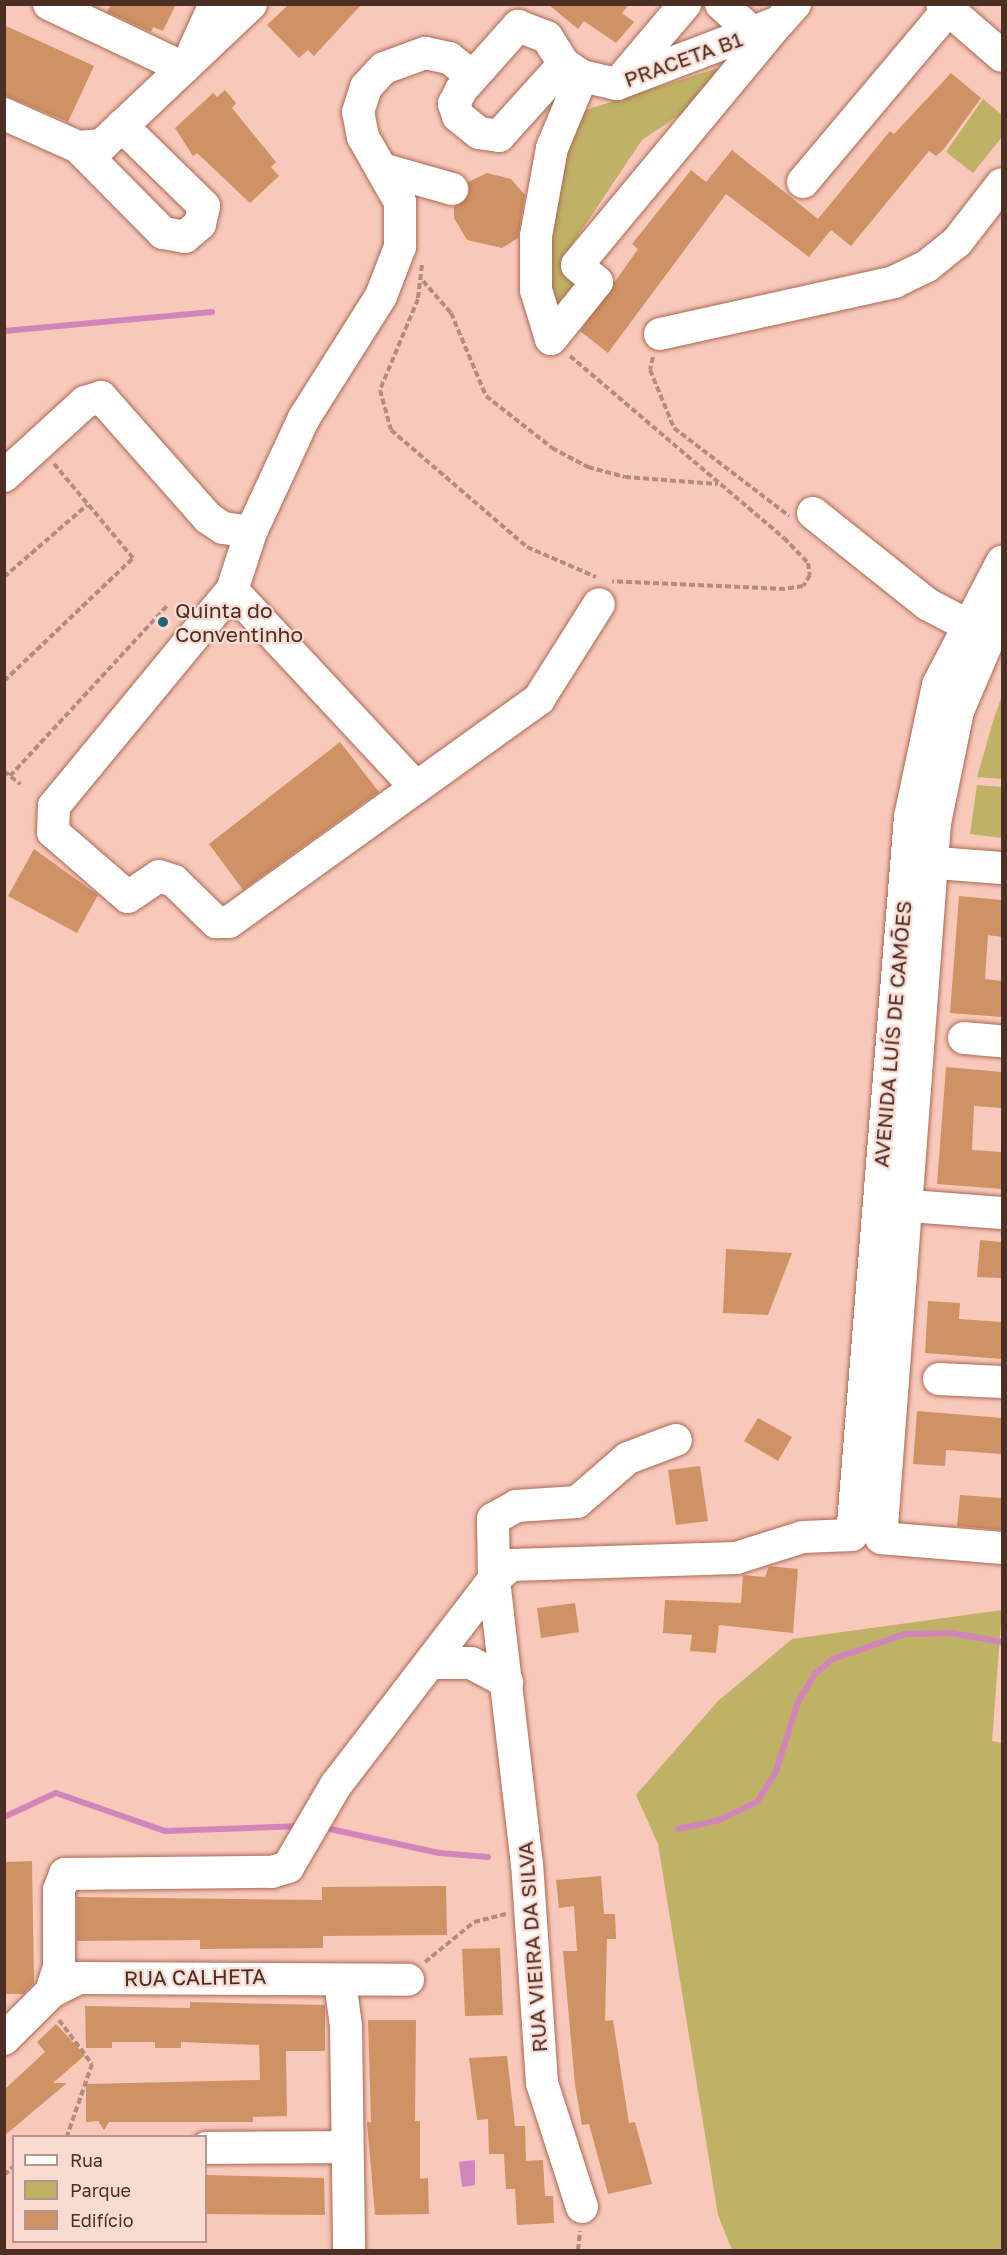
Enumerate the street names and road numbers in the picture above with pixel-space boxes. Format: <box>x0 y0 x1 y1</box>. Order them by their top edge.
street label: PRACETA B1 <box>620 26 746 92</box>
street label: AVENIDA LUÍS DE CAMÕES <box>868 900 916 1168</box>
street label: RUA VIEIRA DA SILVA <box>512 1841 552 2053</box>
street label: RUA CALHETA <box>124 1963 266 1991</box>

